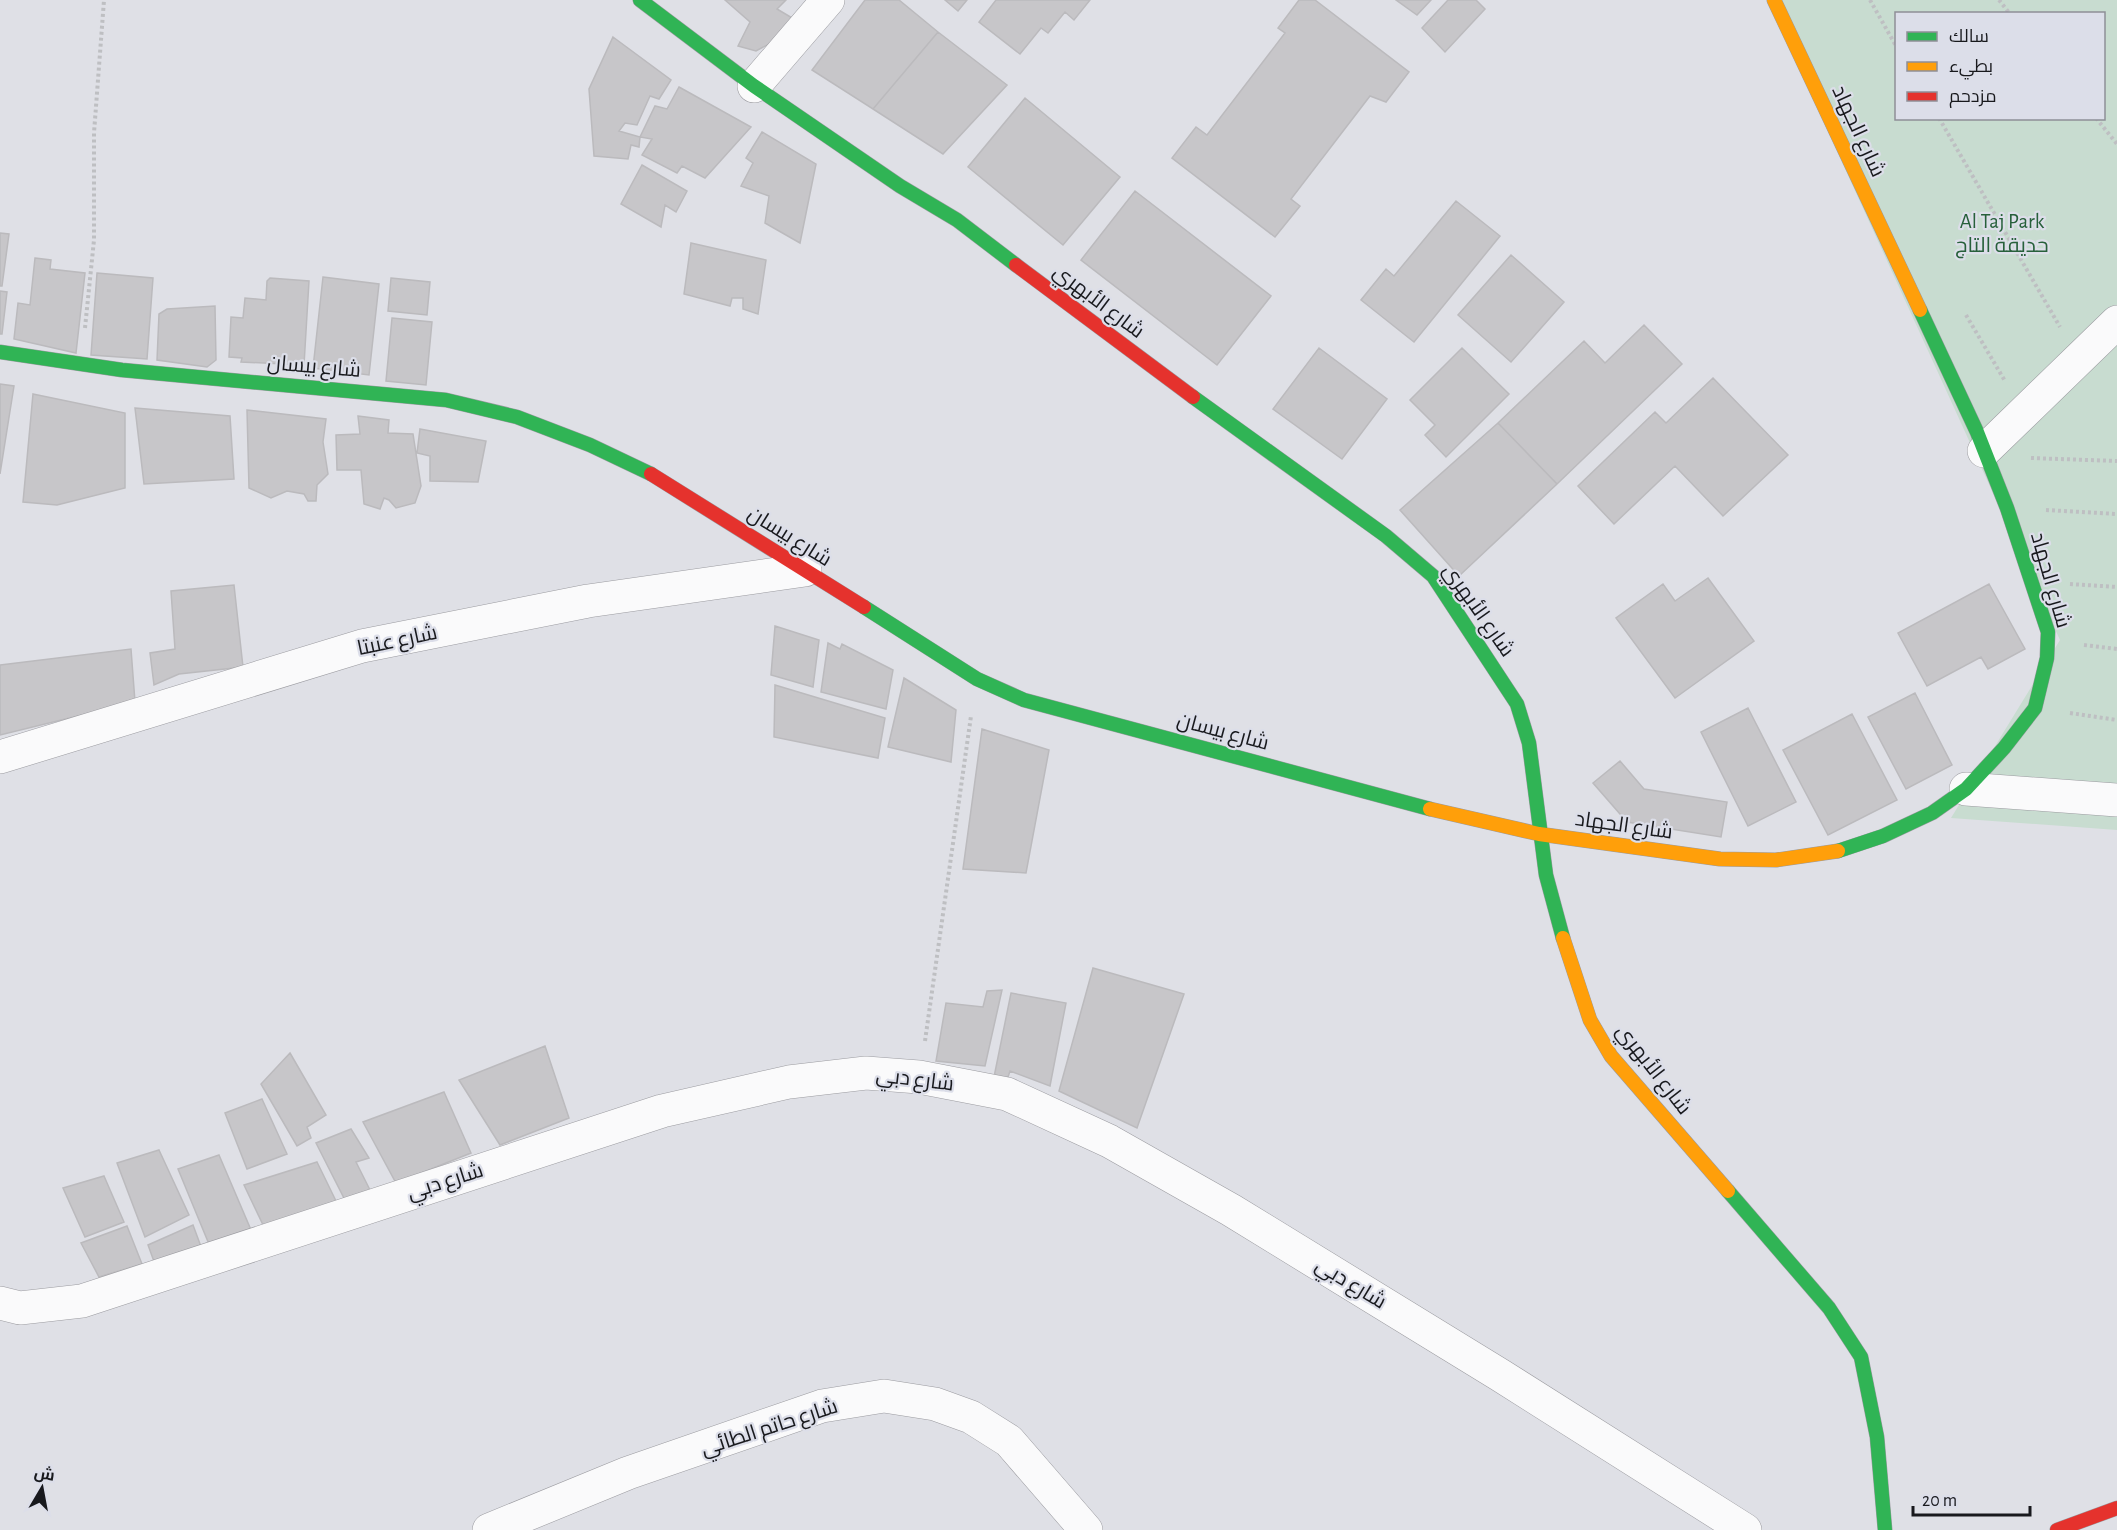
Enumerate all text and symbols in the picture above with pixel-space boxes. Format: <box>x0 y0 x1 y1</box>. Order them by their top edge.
legend <box>1895 12 2105 120</box>
text: سالك <box>1949 28 1989 46</box>
text: بطيء <box>1949 58 1993 80</box>
street label: شارع الجهاد <box>1826 82 1889 182</box>
text: مزدحم <box>1949 88 1997 108</box>
park label: Al Taj Park حديقة التاج <box>1955 211 2049 259</box>
street label: شارع الأبهري <box>1046 261 1148 346</box>
street label: شارع بيسان <box>266 352 362 384</box>
street label: شارع بيسان <box>743 503 835 573</box>
street label: شارع الجهاد <box>2024 530 2074 631</box>
street label: شارع الأبهري <box>1435 560 1518 663</box>
street label: شارع عنبتا <box>355 622 440 662</box>
street label: شارع بيسان <box>1174 709 1271 757</box>
street label: شارع الجهاد <box>1573 808 1674 846</box>
street label: شارع الأبهري <box>1608 1020 1695 1121</box>
street label: شارع دبي <box>874 1064 955 1100</box>
street label: شارع دبي <box>405 1159 487 1208</box>
street label: شارع دبي <box>1309 1254 1390 1317</box>
street label: شارع حاتم الطائي <box>698 1395 842 1464</box>
north arrow <box>12 1458 72 1518</box>
text: ش <box>33 1464 56 1485</box>
scale bar <box>1913 1479 2030 1517</box>
text: 20 m <box>1922 1492 1957 1510</box>

